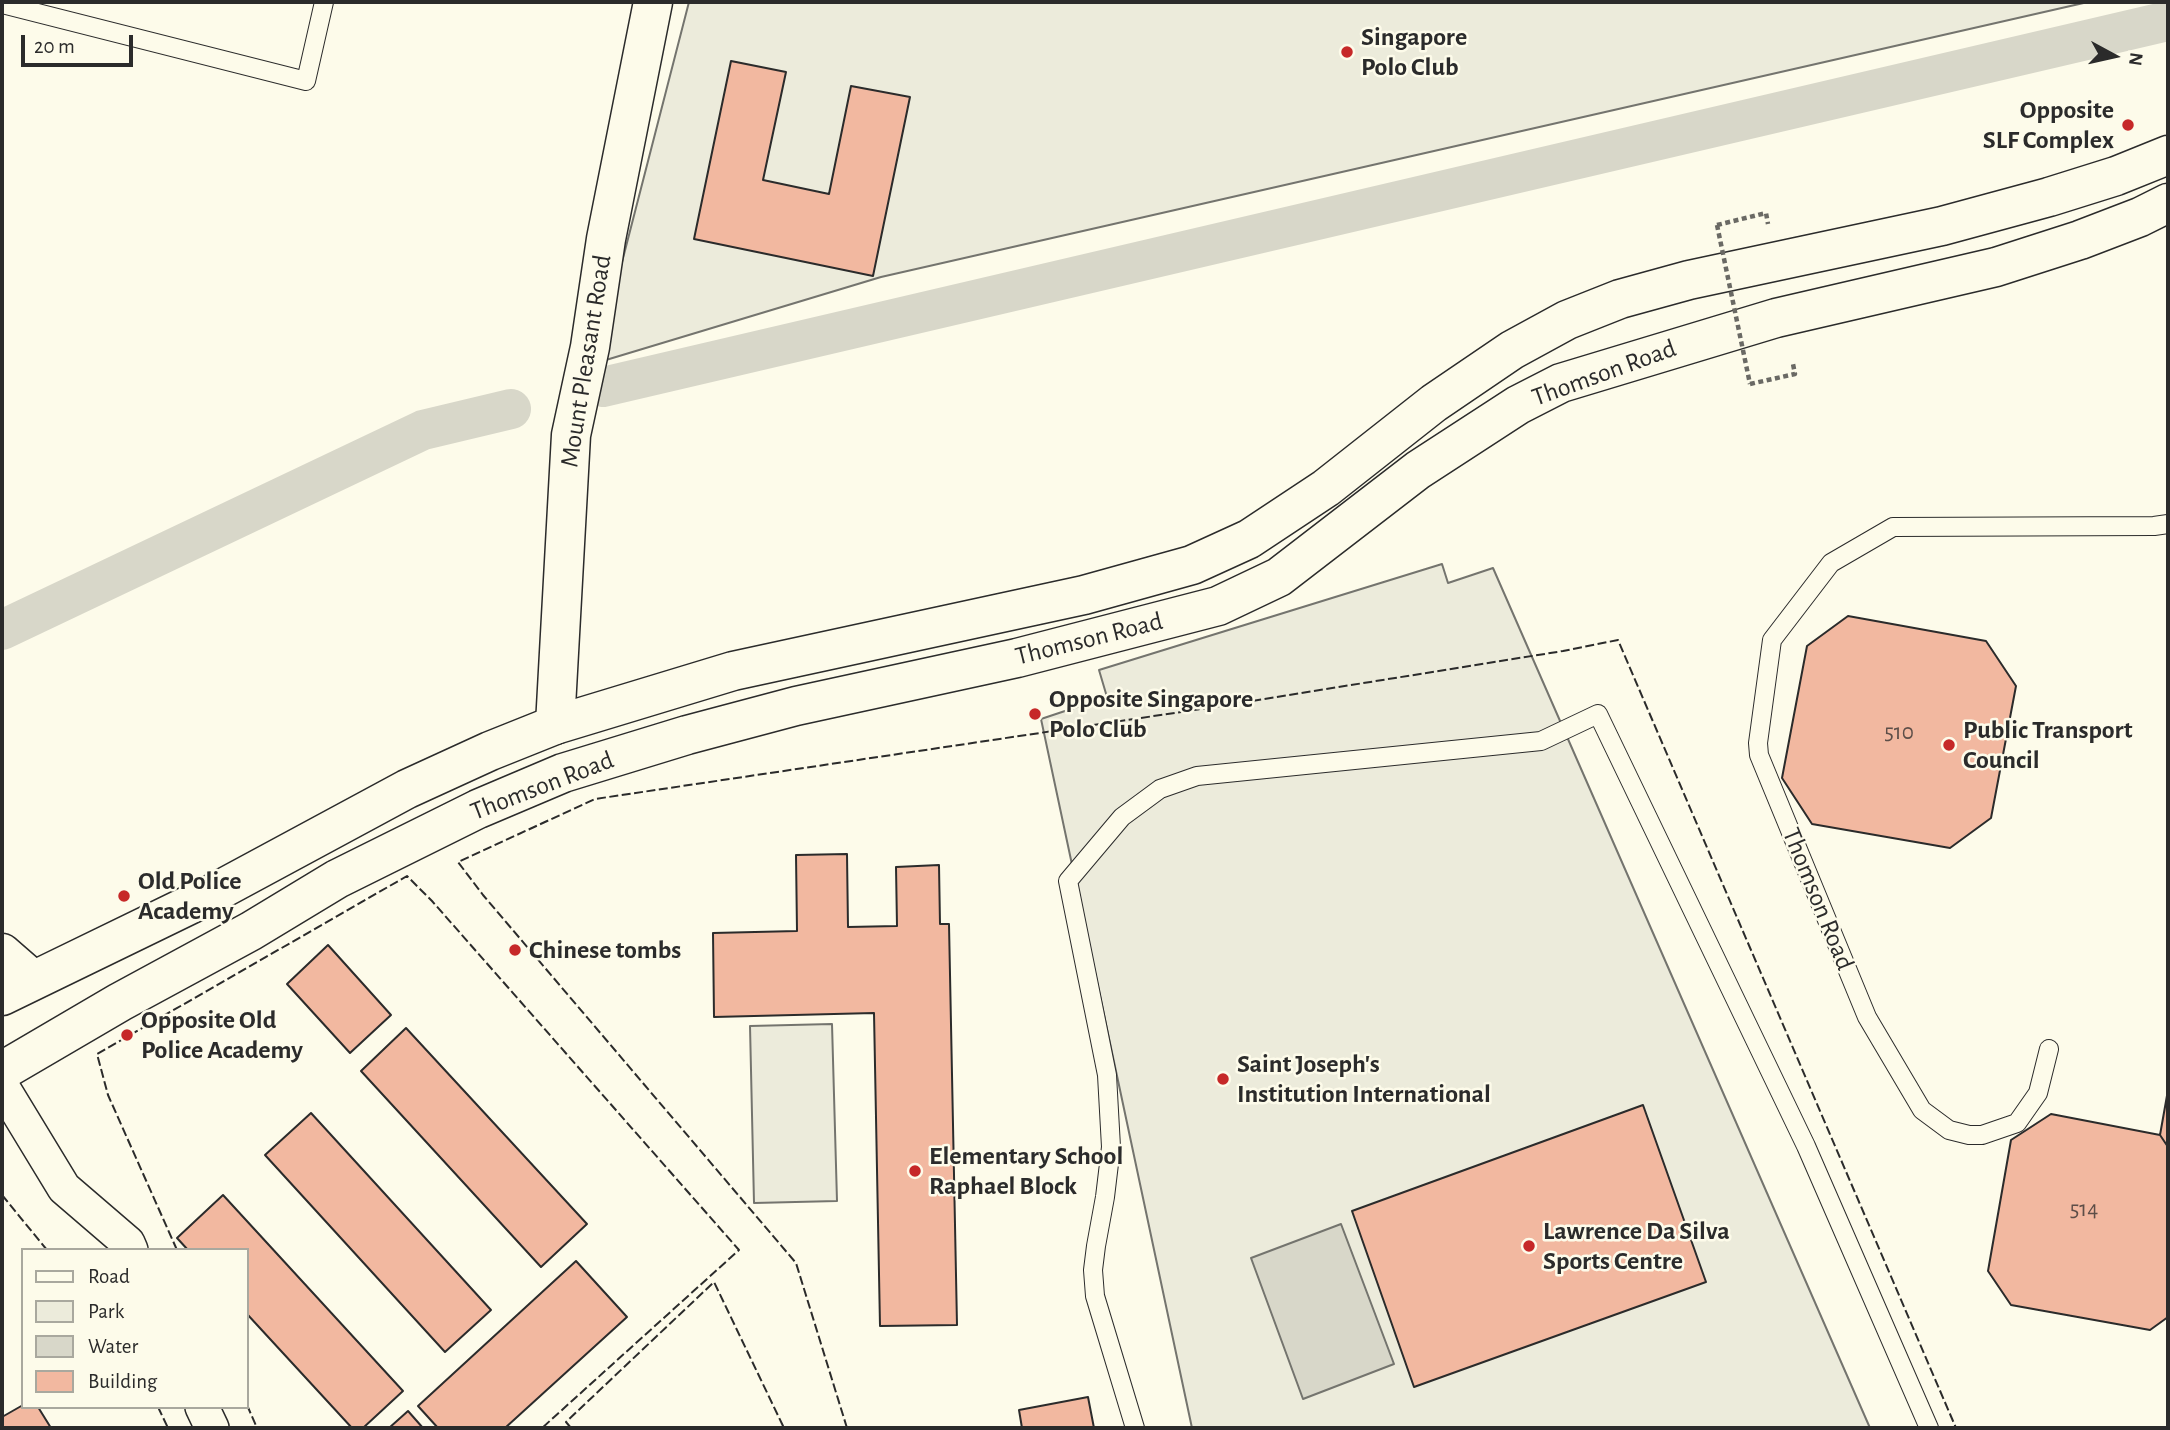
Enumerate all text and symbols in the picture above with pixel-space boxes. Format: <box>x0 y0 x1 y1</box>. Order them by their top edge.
scale bar <box>24 21 136 65</box>
place label: Singapore Polo Club <box>1361 21 1467 82</box>
north arrow <box>2079 21 2149 91</box>
text: 20 m <box>34 36 75 57</box>
marker: Singapore Polo Club <box>1339 44 1355 60</box>
text: N <box>2125 51 2146 67</box>
place label: Opposite SLF Complex <box>1983 94 2114 156</box>
marker: Opposite SLF Complex <box>2120 117 2136 133</box>
street label: Mount Pleasant Road <box>554 252 618 470</box>
street label: Thomson Road <box>1528 333 1680 413</box>
street label: Thomson Road <box>1012 606 1166 672</box>
place label: Opposite Singapore Polo Club <box>1049 683 1253 744</box>
marker: Opposite Singapore Polo Club <box>1027 706 1043 722</box>
place label: Public Transport Council <box>1963 714 2132 776</box>
house number: 510 <box>1884 718 1914 746</box>
marker: Public Transport Council <box>1941 737 1957 753</box>
street label: Thomson Road <box>466 744 618 828</box>
street label: Thomson Road <box>1775 823 1861 975</box>
place label: Old Police Academy <box>138 865 241 926</box>
marker: Old Police Academy <box>116 888 132 904</box>
place label: Chinese tombs <box>529 934 681 966</box>
marker: Chinese tombs <box>507 942 523 958</box>
place label: Opposite Old Police Academy <box>141 1004 303 1066</box>
marker: Opposite Old Police Academy <box>119 1027 135 1043</box>
place label: Saint Joseph's Institution International <box>1237 1048 1491 1110</box>
marker: Saint Joseph's Institution International <box>1215 1071 1231 1087</box>
place label: Elementary School Raphael Block <box>929 1140 1123 1202</box>
marker: Elementary School Raphael Block <box>907 1163 923 1179</box>
house number: 514 <box>2070 1195 2098 1223</box>
place label: Lawrence Da Silva Sports Centre <box>1543 1215 1730 1276</box>
marker: Lawrence Da Silva Sports Centre <box>1521 1238 1537 1254</box>
legend <box>21 1248 248 1409</box>
text: Road <box>88 1266 130 1287</box>
text: Park <box>88 1301 124 1322</box>
text: Water <box>88 1336 138 1357</box>
text: Building <box>88 1371 157 1392</box>

